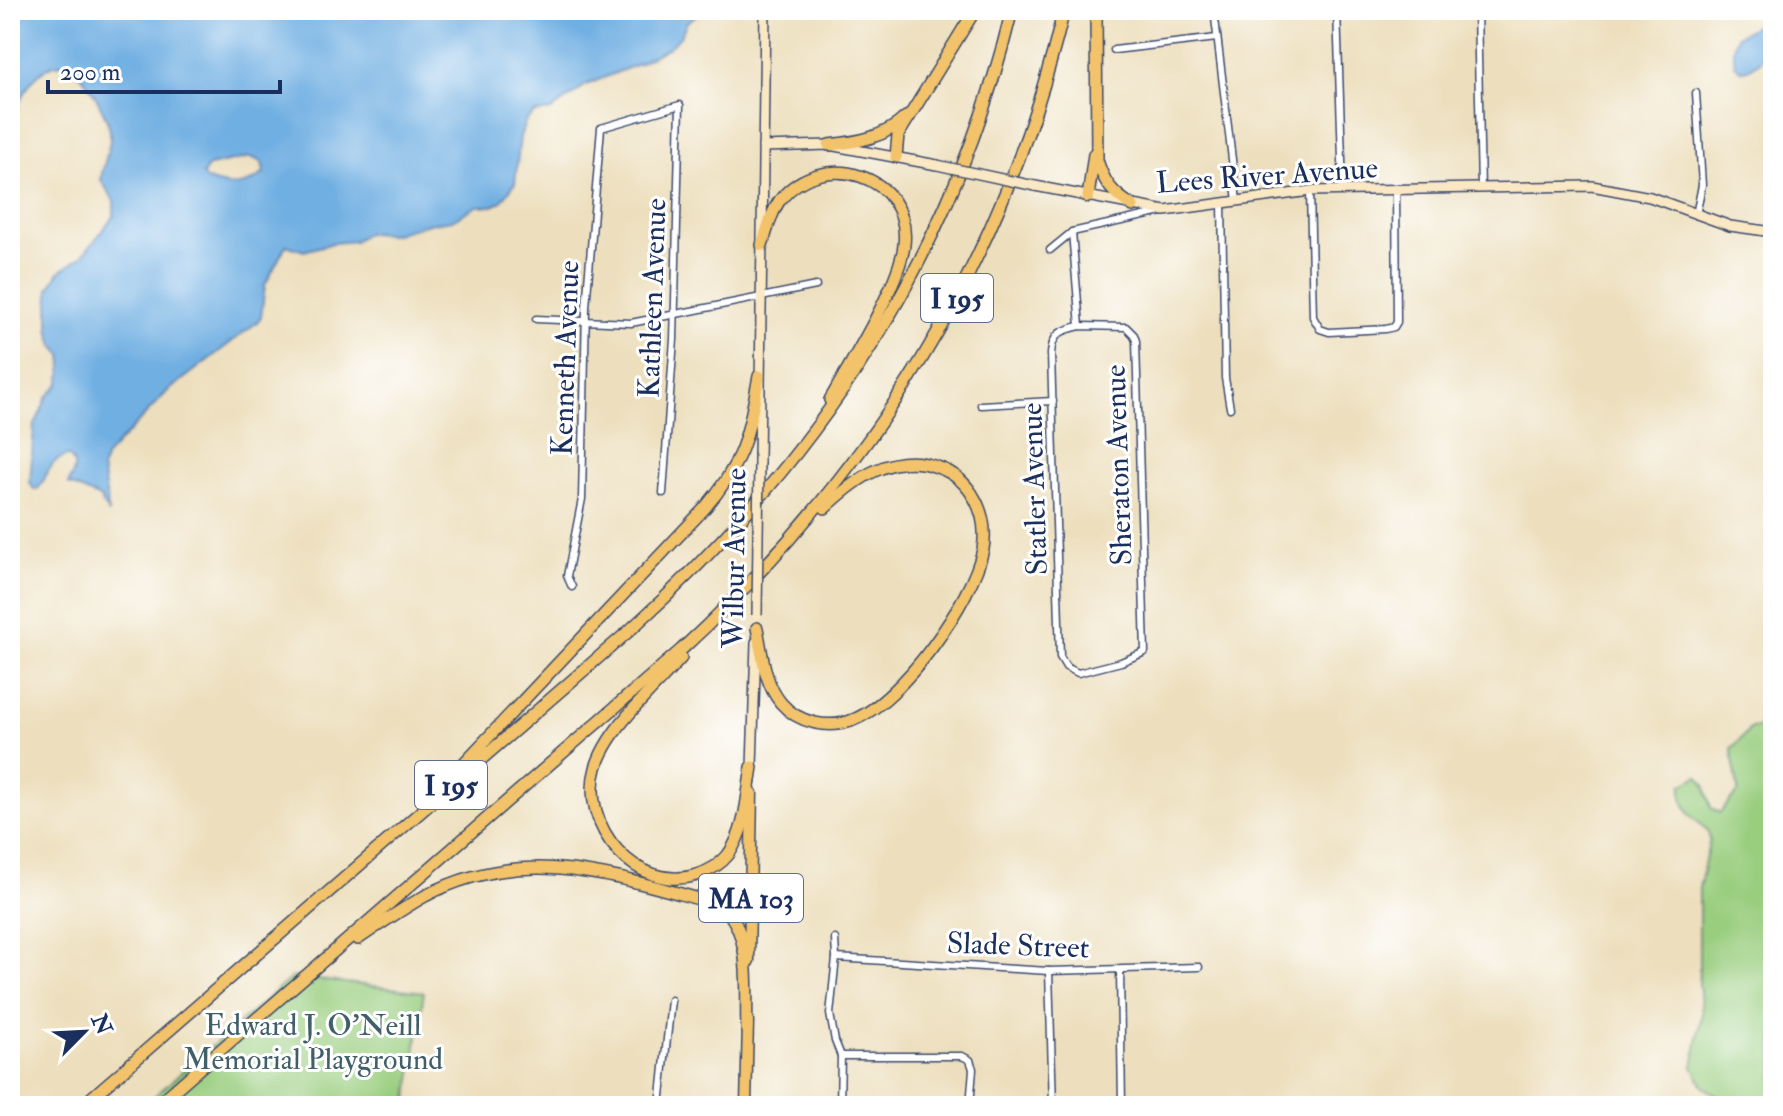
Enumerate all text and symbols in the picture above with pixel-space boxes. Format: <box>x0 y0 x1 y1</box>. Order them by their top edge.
scale bar <box>48 44 280 94</box>
text: 200 m <box>60 57 121 88</box>
street label: Lees River Avenue <box>1155 149 1379 202</box>
street label: Kathleen Avenue <box>631 197 674 399</box>
street label: Kenneth Avenue <box>544 260 587 456</box>
road number: I 195 <box>921 274 993 322</box>
street label: Sheraton Avenue <box>1097 364 1140 566</box>
street label: Statler Avenue <box>1013 402 1056 576</box>
street label: Wilbur Avenue <box>714 467 755 650</box>
road number: I 195 <box>415 761 487 809</box>
road number: MA 103 <box>699 874 803 922</box>
street label: Slade Street <box>946 925 1090 966</box>
north arrow <box>44 992 124 1072</box>
park label: Edward J. O'Neill Memorial Playground <box>183 1007 443 1078</box>
text: N <box>84 1009 118 1039</box>

